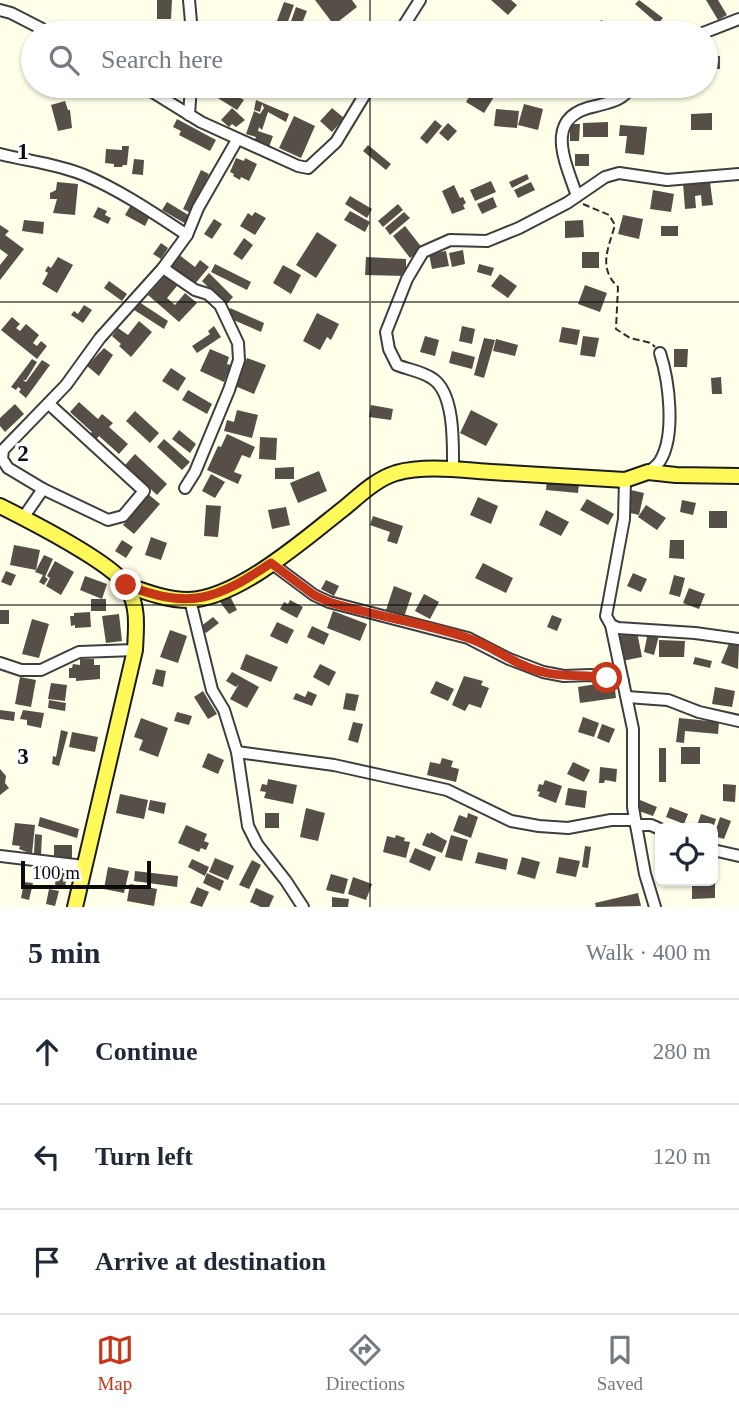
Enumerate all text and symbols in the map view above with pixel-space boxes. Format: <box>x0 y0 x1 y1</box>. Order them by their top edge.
search box <box>21 21 718 98</box>
icon: search <box>45 41 83 79</box>
text: Search here <box>101 45 223 74</box>
text: 1 <box>17 139 29 164</box>
text: 2 <box>17 441 29 466</box>
route end <box>110 569 141 600</box>
route start <box>591 662 622 693</box>
text: 3 <box>17 744 29 769</box>
map controls <box>655 823 718 886</box>
button: locate <box>655 823 718 886</box>
scale bar <box>21 858 150 890</box>
text: 100 m <box>32 862 80 883</box>
text: 5 min <box>28 936 101 969</box>
text: Walk · 400 m <box>586 940 711 965</box>
icon: ahead <box>28 1033 66 1071</box>
text: Continue <box>95 1037 198 1066</box>
text: 280 m <box>653 1039 711 1064</box>
icon: left <box>28 1138 66 1176</box>
text: Turn left <box>95 1142 193 1171</box>
text: 120 m <box>653 1144 711 1169</box>
icon: arrive <box>28 1243 66 1281</box>
text: Arrive at destination <box>95 1247 326 1276</box>
tab: Map <box>96 1331 134 1395</box>
tab: Directions <box>326 1331 405 1395</box>
tab: Saved <box>597 1331 643 1395</box>

